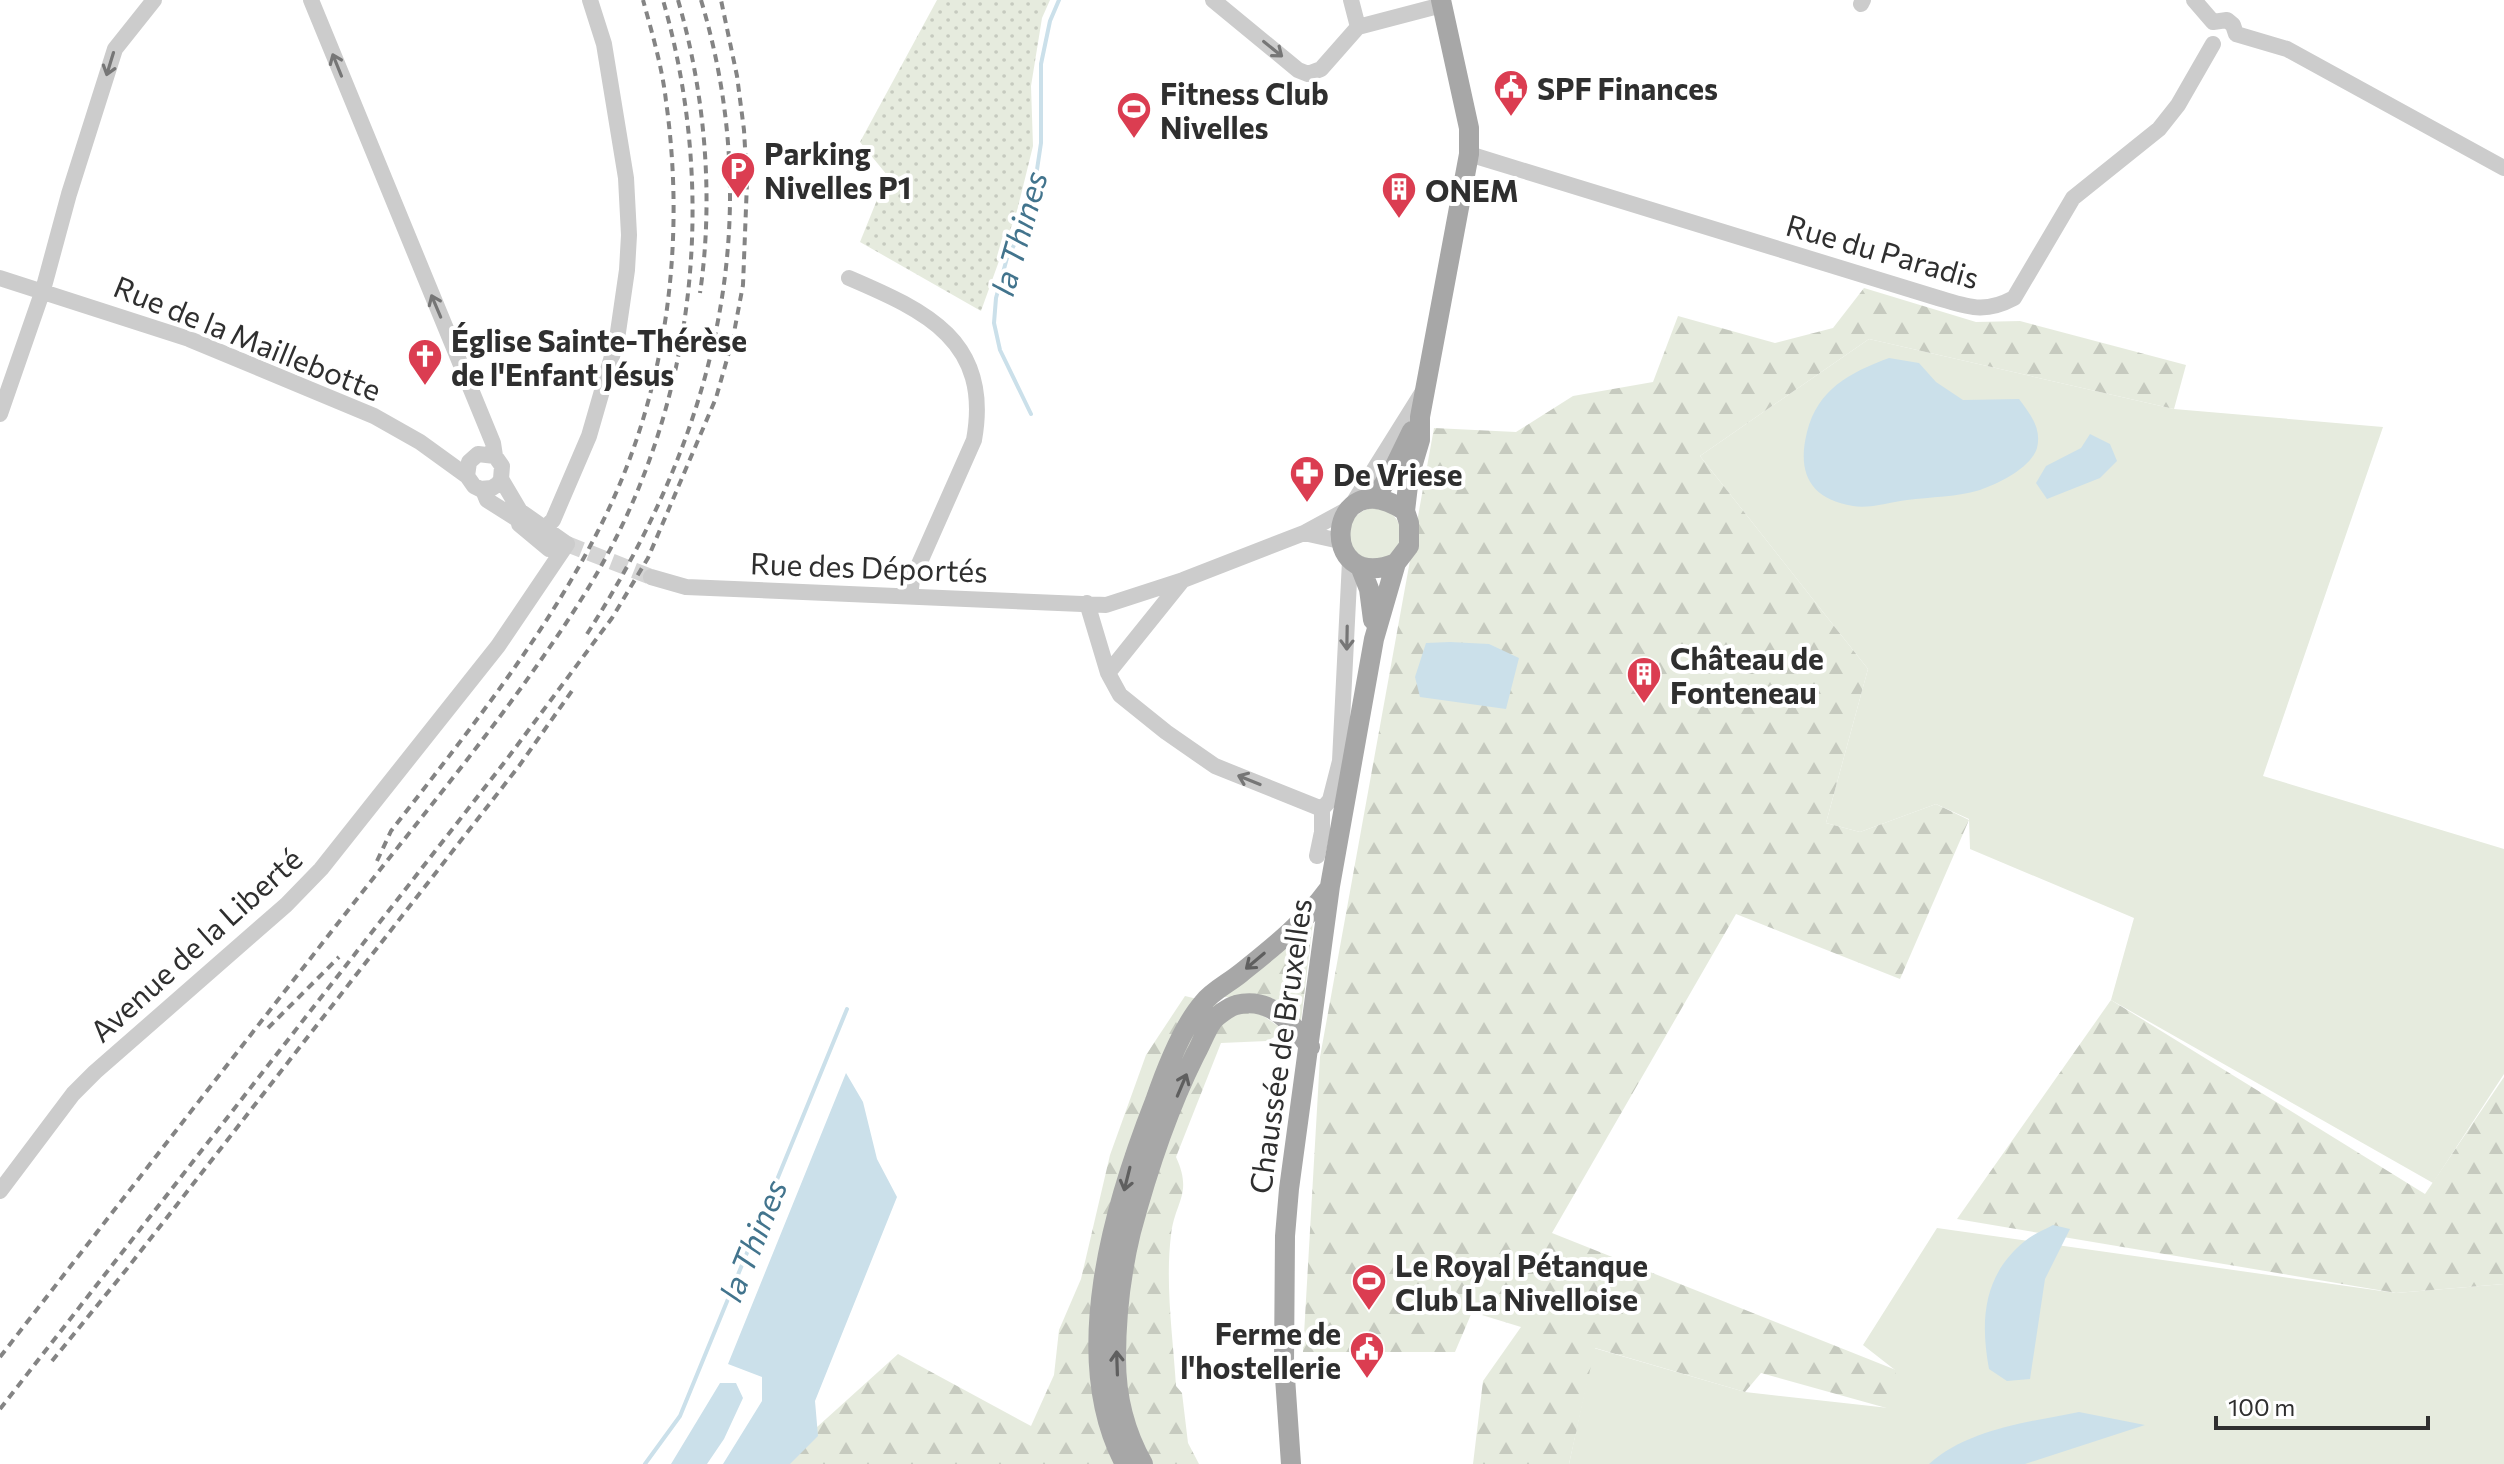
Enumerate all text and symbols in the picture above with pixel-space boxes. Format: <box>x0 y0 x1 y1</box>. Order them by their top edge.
one-way arrow <box>1262 41 1283 58</box>
one-way arrow <box>102 50 117 76</box>
one-way arrow <box>329 53 343 78</box>
public building icon: SPF Finances <box>1492 68 1530 118</box>
place label: SPF Finances <box>1537 69 1718 106</box>
place label: Fitness Club Nivelles <box>1160 74 1329 145</box>
sports icon: Fitness Club Nivelles <box>1115 90 1153 140</box>
place label: Parking Nivelles P1 <box>764 134 911 205</box>
parking icon: Parking Nivelles P1 <box>719 150 757 200</box>
water label: la Thines <box>981 166 1055 300</box>
building icon: ONEM <box>1380 170 1418 220</box>
place label: ONEM <box>1425 171 1519 208</box>
street label: Rue du Paradis <box>1782 205 1984 295</box>
street label: Rue de la Maillebotte <box>109 267 387 407</box>
one-way arrow <box>428 294 443 319</box>
place label: Église Sainte-Thérèse de l'Enfant Jésus <box>451 321 747 392</box>
church icon: Église Sainte-Thérèse de l'Enfant Jésus <box>406 337 444 387</box>
pharmacy icon: De Vriese <box>1288 454 1326 504</box>
place label: De Vriese <box>1333 455 1463 492</box>
street label: Rue des Déportés <box>749 543 989 589</box>
one-way arrow <box>1339 624 1354 651</box>
place label: Château de Fonteneau <box>1670 639 1824 710</box>
building icon: Château de Fonteneau <box>1625 655 1663 705</box>
one-way arrow <box>1237 772 1262 786</box>
street label: Avenue de la Liberté <box>82 839 308 1049</box>
street label: Chaussée de Bruxelles <box>1240 896 1318 1196</box>
one-way arrow <box>1246 952 1266 970</box>
one-way arrow <box>1175 1073 1190 1097</box>
one-way arrow <box>1119 1166 1134 1192</box>
water label: la Thines <box>710 1173 794 1307</box>
place label: Le Royal Pétanque Club La Nivelloise <box>1395 1246 1648 1317</box>
sports icon: Le Royal Pétanque Club La Nivelloise <box>1350 1262 1388 1312</box>
place label: Ferme de l'hostellerie <box>1180 1314 1341 1385</box>
public building icon: Ferme de l'hostellerie <box>1348 1330 1386 1380</box>
one-way arrow <box>1110 1350 1125 1377</box>
scale bar <box>2216 1380 2428 1430</box>
text: 100 m <box>2228 1392 2295 1421</box>

